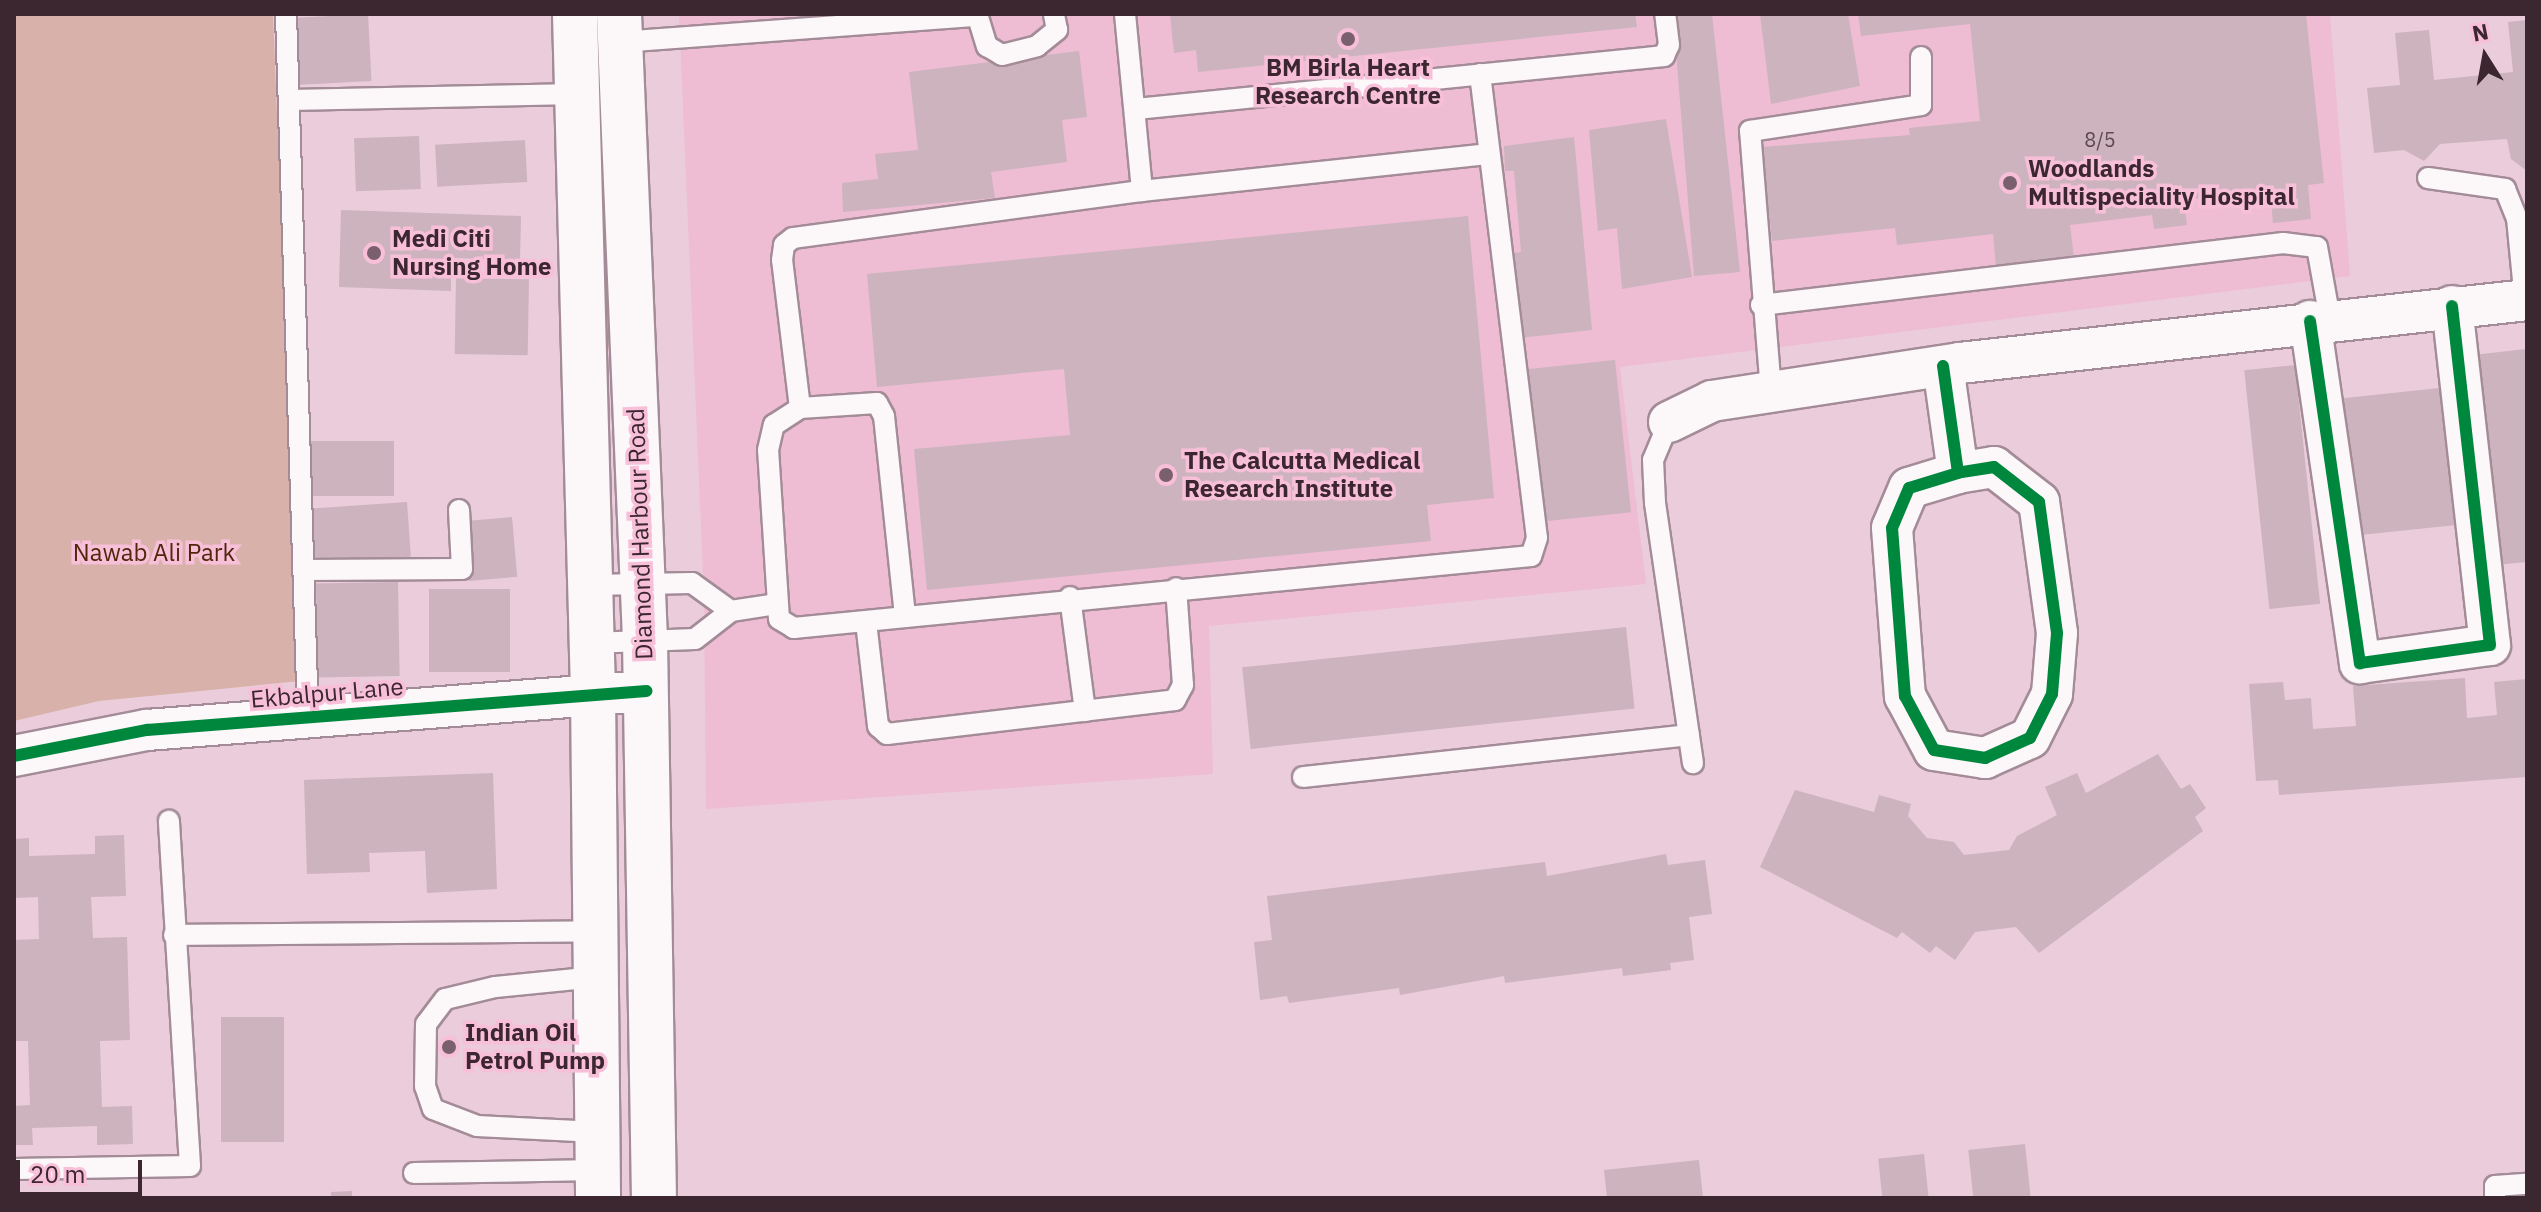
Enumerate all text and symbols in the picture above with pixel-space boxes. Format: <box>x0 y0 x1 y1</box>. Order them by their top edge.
north arrow <box>2445 16 2525 96</box>
text: N <box>2470 16 2491 48</box>
marker: BM Birla Heart Research Centre <box>1337 28 1359 50</box>
place label: BM Birla Heart Research Centre <box>1255 54 1441 110</box>
house number: 8/5 <box>2084 127 2116 151</box>
place label: Woodlands Multispeciality Hospital <box>2028 155 2295 211</box>
marker: Woodlands Multispeciality Hospital <box>1999 172 2021 194</box>
place label: Medi Citi Nursing Home <box>392 225 551 281</box>
marker: Medi Citi Nursing Home <box>363 242 385 264</box>
street label: Diamond Harbour Road <box>621 408 659 660</box>
place label: The Calcutta Medical Research Institute <box>1184 447 1420 503</box>
marker: The Calcutta Medical Research Institute <box>1155 464 1177 486</box>
park label: Nawab Ali Park <box>73 539 235 567</box>
street label: Ekbalpur Lane <box>249 672 405 714</box>
place label: Indian Oil Petrol Pump <box>465 1019 605 1075</box>
marker: Indian Oil Petrol Pump <box>440 1038 458 1056</box>
scale bar <box>20 1144 146 1194</box>
text: 20 m <box>30 1158 85 1190</box>

